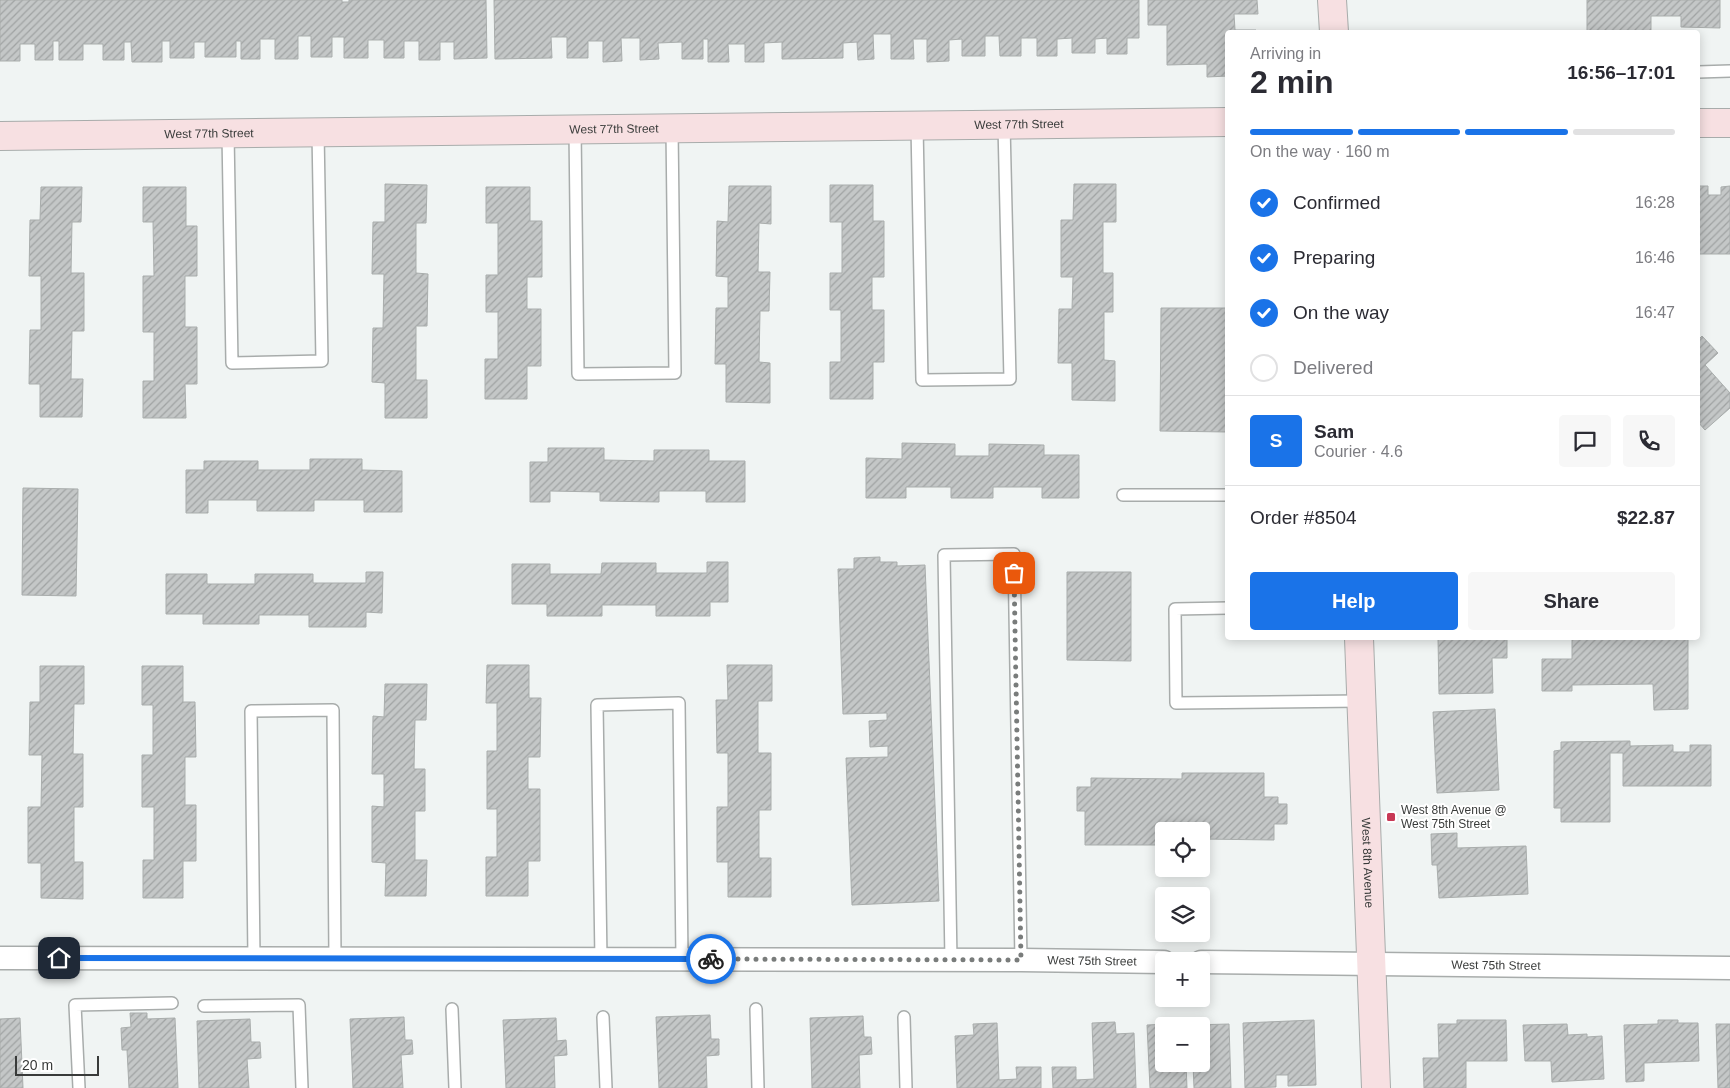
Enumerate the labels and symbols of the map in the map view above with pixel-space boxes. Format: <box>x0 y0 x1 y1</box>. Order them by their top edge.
street label: West 77th Street <box>974 117 1064 132</box>
street label: West 77th Street <box>569 121 659 137</box>
street label: West 77th Street <box>164 126 254 141</box>
pin <box>993 552 1035 594</box>
place label: West 8th Avenue @ West 75th Street <box>1401 803 1507 831</box>
marker: West 8th Avenue @ West 75th Street <box>1385 811 1397 823</box>
street label: West 8th Avenue <box>1359 817 1376 909</box>
courier <box>686 934 736 984</box>
pin <box>38 937 80 979</box>
street label: West 75th Street <box>1047 953 1137 969</box>
street label: West 75th Street <box>1451 958 1541 973</box>
scale bar <box>15 1053 99 1076</box>

